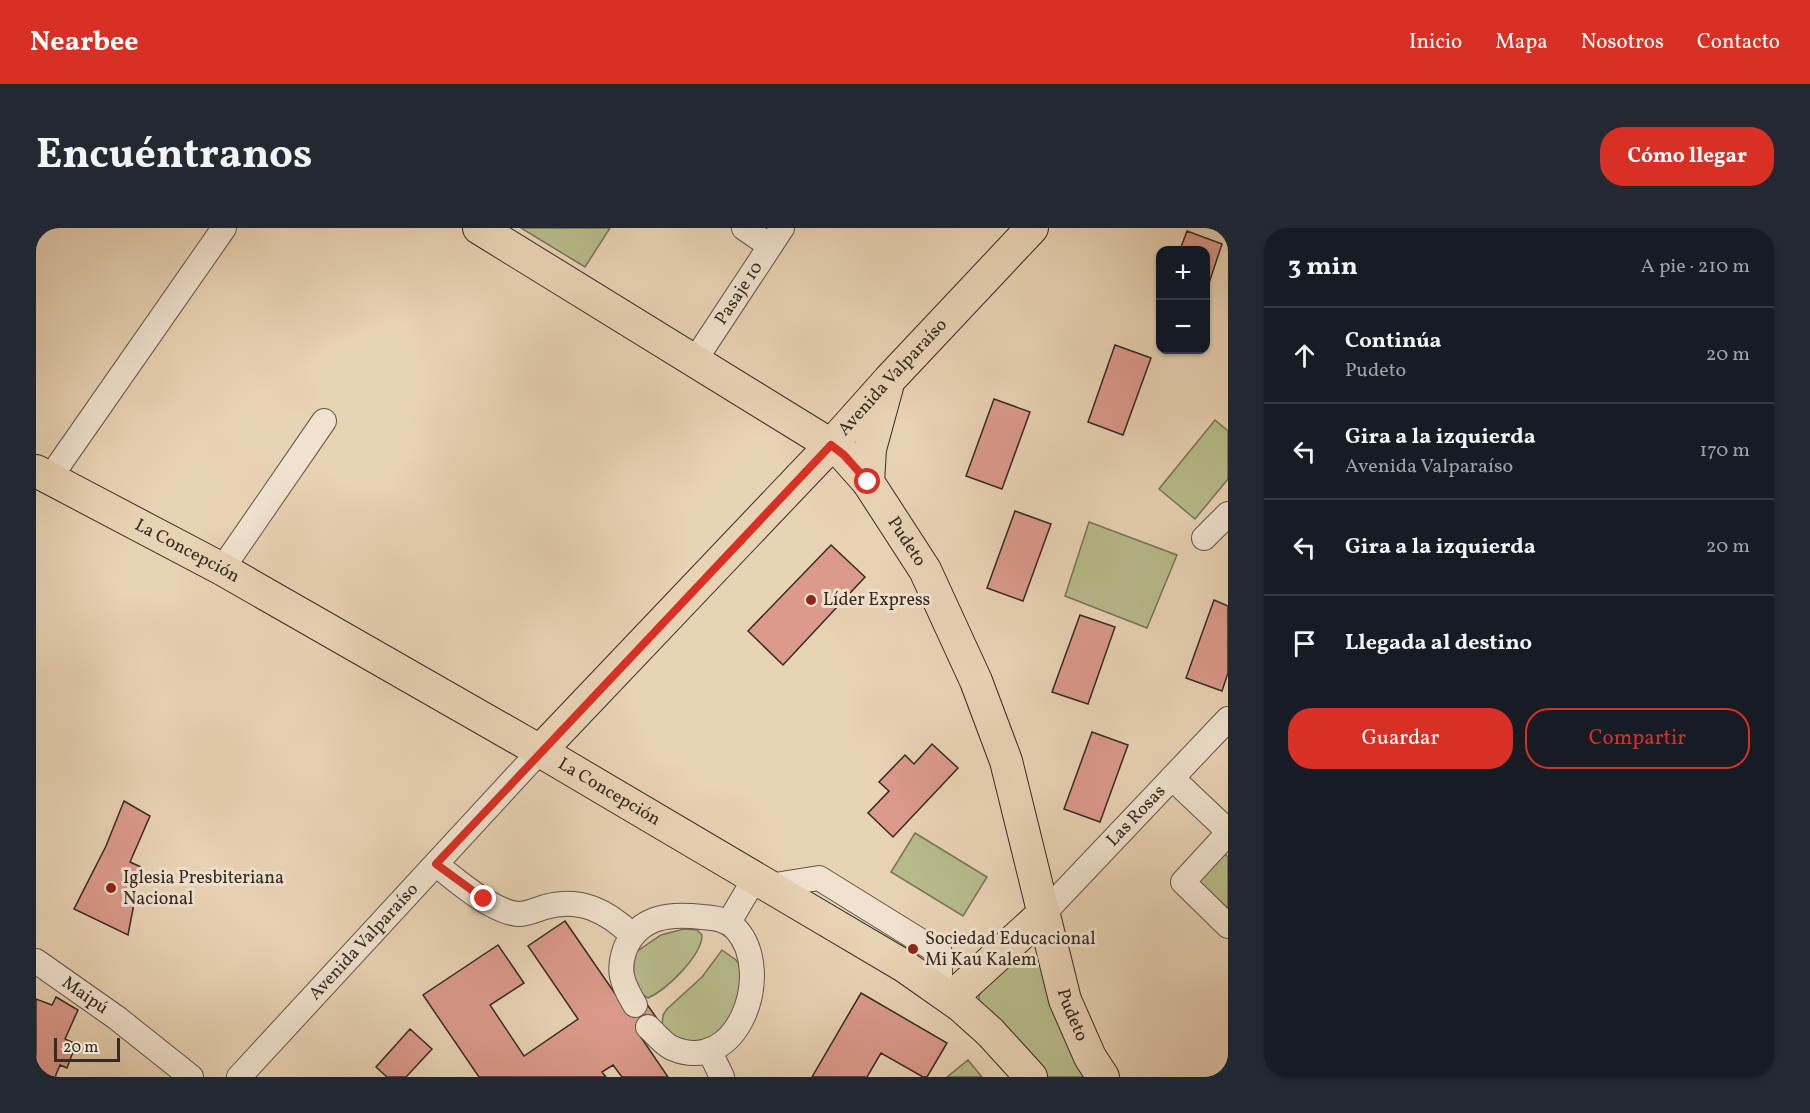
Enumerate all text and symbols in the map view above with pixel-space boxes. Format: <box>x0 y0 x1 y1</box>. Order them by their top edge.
text: Nearbee <box>30 23 139 62</box>
text: Inicio <box>1409 28 1462 57</box>
text: Mapa <box>1495 28 1548 57</box>
text: Nosotros <box>1581 28 1664 57</box>
text: Contacto <box>1697 28 1780 57</box>
text: Encuéntranos <box>36 127 312 186</box>
button: Cómo llegar <box>1600 127 1774 186</box>
map controls <box>1156 246 1210 354</box>
button: + <box>1156 246 1210 300</box>
text: 3 min <box>1288 249 1358 285</box>
text: A pie · 210 m <box>1641 253 1750 281</box>
street label: Pasaje 10 <box>709 256 769 330</box>
button: − <box>1156 300 1210 354</box>
street label: Avenida Valparaíso <box>832 313 953 441</box>
text: Continúa <box>1345 326 1442 357</box>
icon: ahead <box>1288 339 1321 372</box>
text: 20 m <box>1706 341 1750 369</box>
text: Pudeto <box>1345 357 1406 385</box>
text: Gira a la izquierda <box>1345 422 1536 453</box>
icon: left <box>1288 435 1321 468</box>
text: 170 m <box>1700 437 1750 465</box>
text: Avenida Valparaíso <box>1345 453 1513 481</box>
route start <box>854 468 880 494</box>
street label: Pudeto <box>881 512 932 571</box>
street label: La Concepción <box>130 513 244 589</box>
icon: left <box>1288 531 1321 564</box>
text: Gira a la izquierda <box>1345 532 1536 563</box>
text: 20 m <box>1706 533 1750 561</box>
place label: Líder Express <box>823 588 930 613</box>
marker: Líder Express <box>804 593 818 607</box>
icon: arrive <box>1288 627 1321 660</box>
text: Llegada al destino <box>1345 628 1532 659</box>
button: Guardar <box>1288 708 1513 769</box>
button: Compartir <box>1525 708 1750 769</box>
street label: La Concepción <box>553 752 665 832</box>
street label: Las Rosas <box>1101 779 1172 852</box>
place label: Iglesia Presbiteriana Nacional <box>123 866 284 912</box>
street label: Avenida Valparaíso <box>303 878 424 1006</box>
marker: Iglesia Presbiteriana Nacional <box>104 881 118 895</box>
route end <box>470 885 496 911</box>
place label: Sociedad Educacional Mi Kau Kalem <box>925 927 1096 973</box>
marker: Sociedad Educacional Mi Kau Kalem <box>906 942 920 956</box>
street label: Maipú <box>57 970 113 1021</box>
street label: Pudeto <box>1050 986 1094 1045</box>
scale bar <box>54 1035 120 1062</box>
text: 20 m <box>63 1037 98 1059</box>

